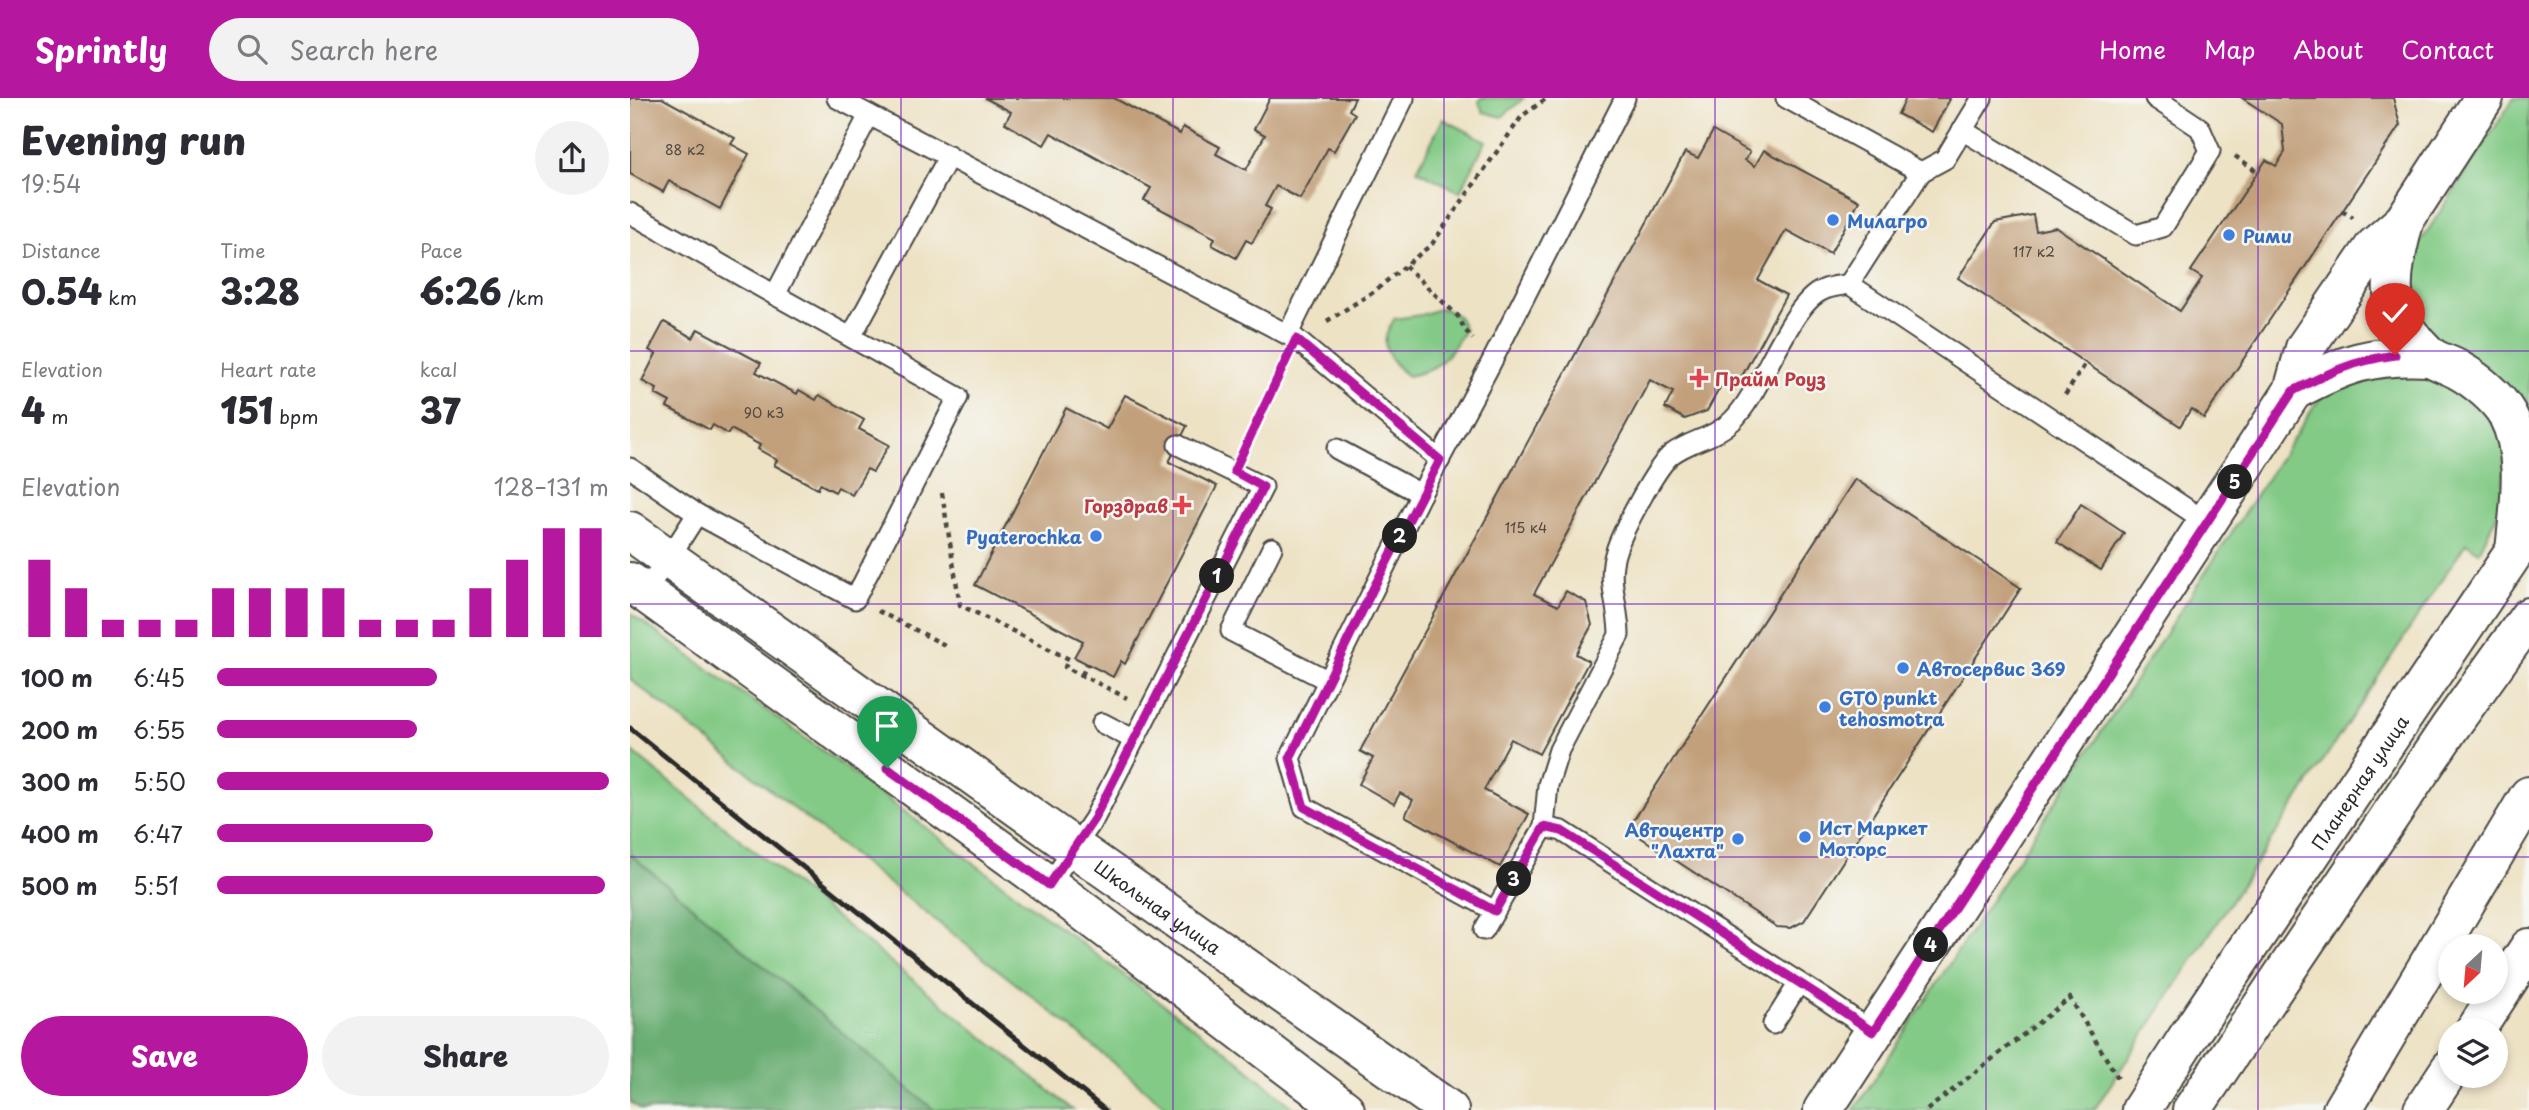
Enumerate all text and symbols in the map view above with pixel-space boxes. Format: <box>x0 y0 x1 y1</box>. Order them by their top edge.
search box <box>209 18 699 81</box>
text: Sprintly <box>35 24 167 74</box>
icon: search <box>233 30 271 68</box>
text: Search here <box>289 30 438 69</box>
text: Home <box>2099 31 2166 67</box>
text: Map <box>2204 31 2255 67</box>
text: About <box>2293 31 2363 67</box>
text: Contact <box>2401 31 2494 67</box>
text: Evening run <box>21 111 246 168</box>
button: share <box>535 121 609 195</box>
house number: 88 к2 <box>665 139 705 160</box>
text: 19:54 <box>21 166 81 201</box>
place label: Милагро <box>1847 207 1928 234</box>
marker: Милагро <box>1825 212 1841 228</box>
place label: Рими <box>2243 222 2292 249</box>
marker: Рими <box>2221 227 2237 243</box>
text: Distance <box>21 236 101 264</box>
text: Time <box>220 236 265 264</box>
text: Pace <box>420 236 463 264</box>
house number: 117 к2 <box>2013 241 2055 262</box>
text: 0.54 <box>21 264 102 317</box>
text: 3:28 <box>220 264 300 317</box>
text: 6:26 <box>420 264 502 317</box>
text: km <box>102 283 137 311</box>
text: /km <box>502 283 544 311</box>
pin <box>2365 283 2425 355</box>
icon: check <box>2376 294 2414 332</box>
text: Elevation <box>21 355 103 383</box>
text: Heart rate <box>220 355 316 383</box>
text: kcal <box>420 355 458 383</box>
place label: Прайм Роуз <box>1715 365 1826 392</box>
marker: Прайм Роуз <box>1689 368 1709 388</box>
text: 4 <box>21 383 45 436</box>
text: 151 <box>220 383 273 436</box>
text: 37 <box>420 383 460 436</box>
text: m <box>45 402 69 430</box>
text: bpm <box>273 402 319 430</box>
house number: 90 к3 <box>744 402 784 423</box>
pin: 5 <box>2218 464 2252 500</box>
text: 5 <box>2228 467 2241 495</box>
text: Elevation <box>21 469 120 504</box>
text: 128–131 m <box>494 469 609 504</box>
place label: Горздрав <box>1084 492 1168 519</box>
marker: Горздрав <box>1174 497 1190 513</box>
house number: 115 к4 <box>1505 517 1547 538</box>
pin: 2 <box>1382 518 1418 554</box>
text: 2 <box>1393 521 1406 549</box>
place label: Pyaterochka <box>966 523 1082 550</box>
marker: Pyaterochka <box>1088 528 1104 544</box>
pin: 1 <box>1200 559 1234 594</box>
text: 1 <box>1212 561 1221 589</box>
place label: Автосервис 369 <box>1917 655 2066 682</box>
text: 100 m <box>21 660 93 695</box>
text: 6:45 <box>133 660 185 695</box>
marker: Автосервис 369 <box>1895 660 1911 676</box>
place label: GTO punkt tehosmotra <box>1839 684 1945 732</box>
pin <box>857 696 917 768</box>
marker: GTO punkt tehosmotra <box>1817 699 1833 715</box>
icon: arrive <box>868 707 906 745</box>
street label: Планерная улица <box>2304 709 2415 855</box>
text: 200 m <box>21 712 98 747</box>
text: 6:55 <box>133 712 185 747</box>
text: 300 m <box>21 764 99 799</box>
text: 5:50 <box>133 764 186 799</box>
place label: Ист Маркет Моторс <box>1819 814 1928 862</box>
text: 400 m <box>21 816 99 851</box>
text: 6:47 <box>133 816 183 851</box>
place label: Автоцентр "Лахта" <box>1625 816 1724 864</box>
marker: Ист Маркет Моторс <box>1797 829 1813 845</box>
marker: Автоцентр "Лахта" <box>1730 831 1746 847</box>
street label: Школьная улица <box>1089 852 1228 961</box>
pin: 3 <box>1496 862 1532 896</box>
text: 3 <box>1507 864 1520 892</box>
text: 500 m <box>21 868 98 903</box>
text: 5:51 <box>133 868 179 903</box>
pin: 4 <box>1914 928 1948 962</box>
text: 4 <box>1924 930 1937 958</box>
north arrow <box>2438 934 2508 1004</box>
map controls <box>2438 934 2508 1088</box>
button: Save <box>21 1016 308 1096</box>
button: Share <box>322 1016 609 1096</box>
button: layers <box>2438 1018 2508 1088</box>

